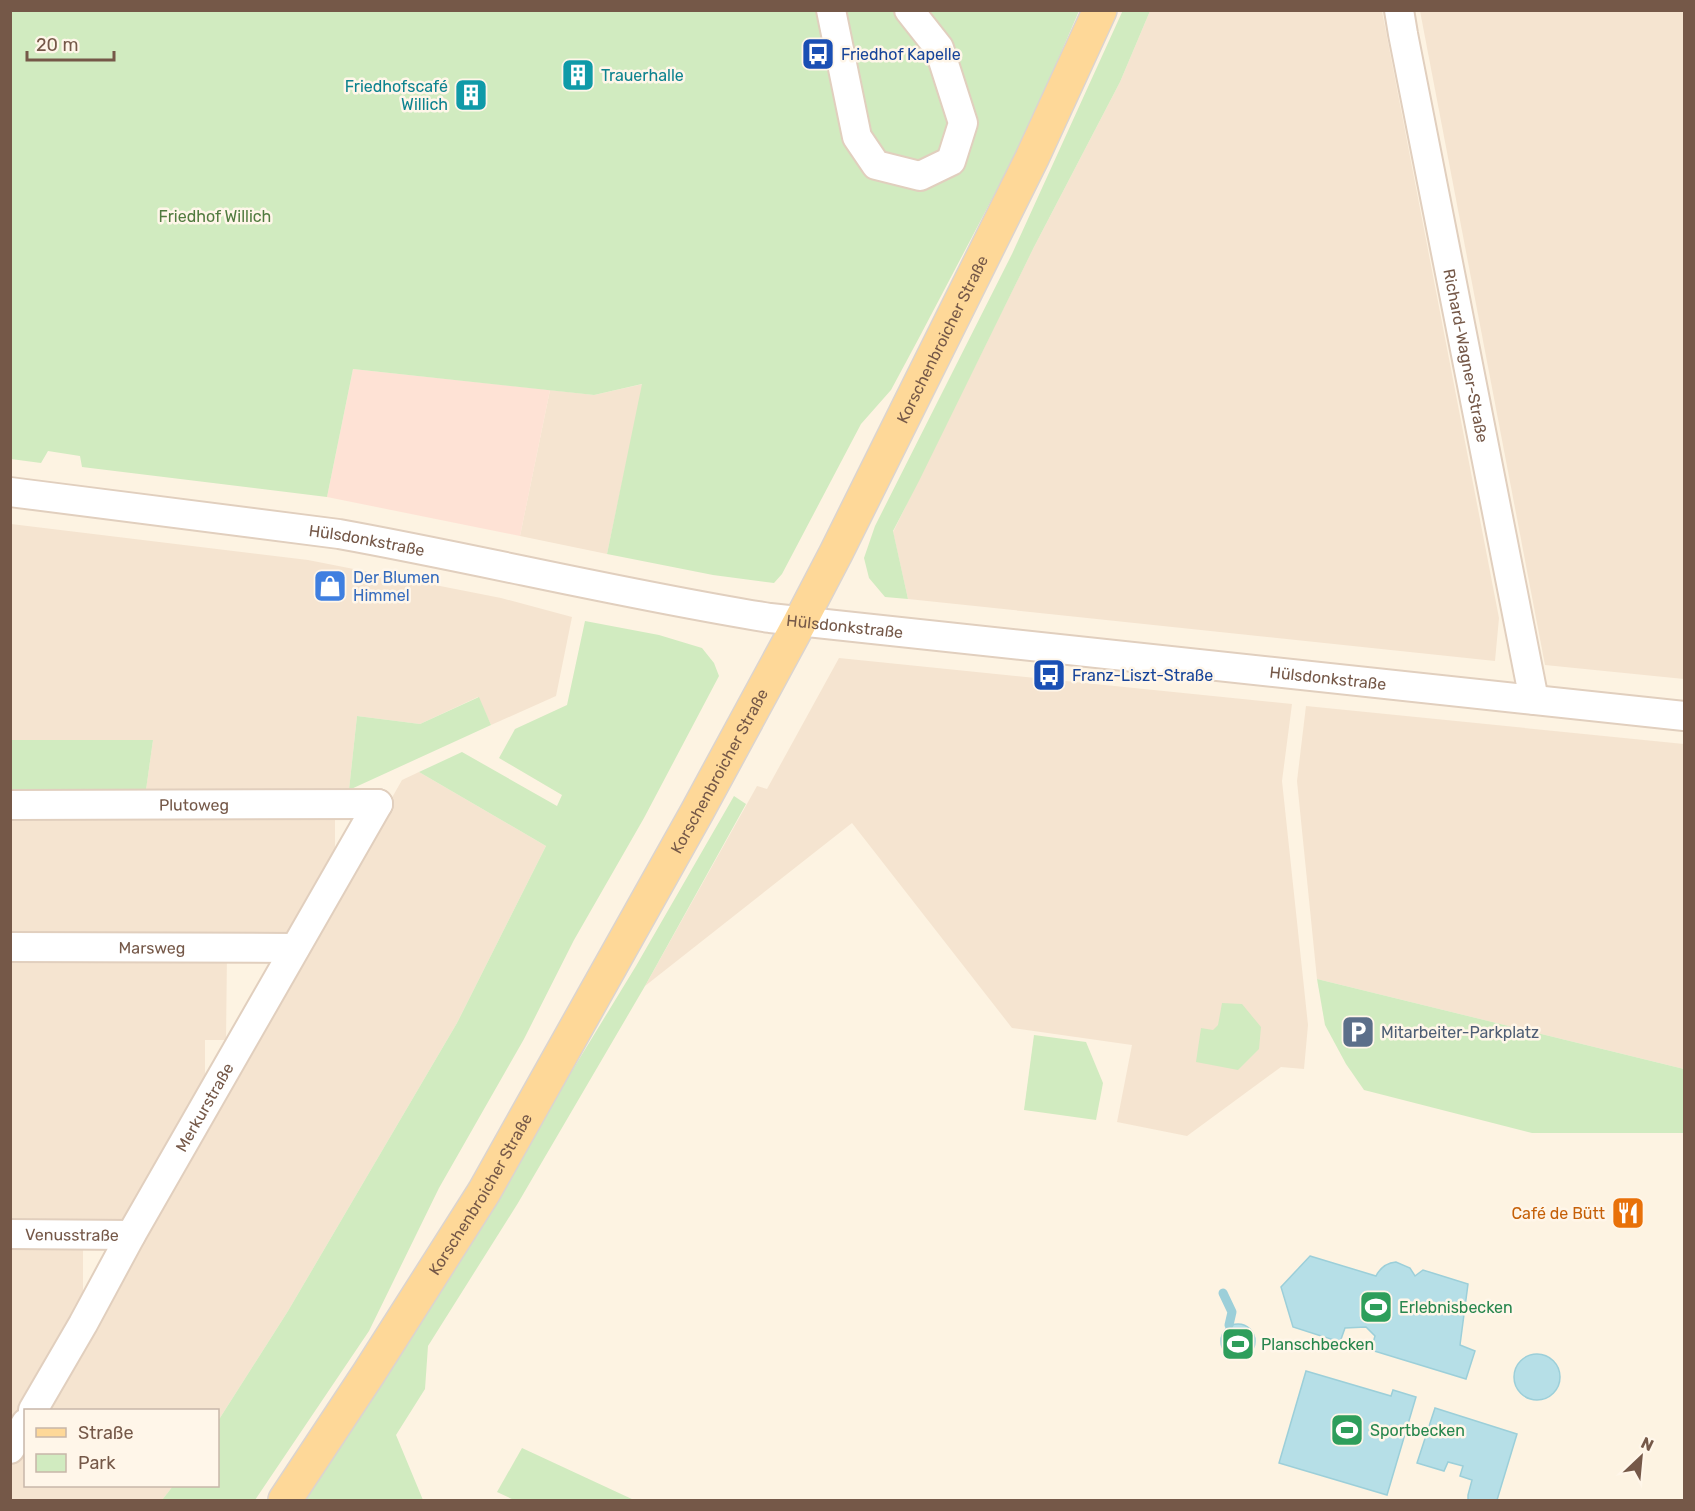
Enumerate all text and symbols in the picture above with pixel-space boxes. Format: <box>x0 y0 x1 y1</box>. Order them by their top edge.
scale bar <box>27 24 114 62</box>
text: 20 m <box>36 34 78 56</box>
bus stop icon: Friedhof Kapelle <box>800 36 836 72</box>
place label: Friedhof Kapelle <box>841 45 961 64</box>
building icon: Trauerhalle <box>560 57 596 93</box>
place label: Trauerhalle <box>601 66 684 85</box>
place label: Friedhofscafé Willich <box>345 77 448 114</box>
building icon: Friedhofscafé Willich <box>453 77 489 113</box>
park label: Friedhof Willich <box>159 207 271 226</box>
street label: Korschenbroicher Straße <box>893 252 992 426</box>
street label: Richard-Wagner-Straße <box>1439 267 1492 444</box>
street label: Hülsdonkstraße <box>308 521 426 560</box>
shop icon: Der Blumen Himmel <box>312 568 348 604</box>
place label: Der Blumen Himmel <box>353 568 440 605</box>
street label: Hülsdonkstraße <box>785 611 904 642</box>
bus stop icon: Franz-Liszt-Straße <box>1031 657 1067 693</box>
street label: Hülsdonkstraße <box>1269 663 1387 694</box>
place label: Franz-Liszt-Straße <box>1072 666 1213 685</box>
street label: Korschenbroicher Straße <box>667 685 772 857</box>
street label: Plutoweg <box>159 795 229 815</box>
street label: Marsweg <box>119 938 185 958</box>
parking icon: Mitarbeiter-Parkplatz <box>1340 1014 1376 1050</box>
place label: Mitarbeiter-Parkplatz <box>1381 1023 1539 1042</box>
street label: Merkurstraße <box>172 1059 238 1155</box>
street label: Korschenbroicher Straße <box>425 1110 536 1279</box>
restaurant icon: Café de Bütt <box>1610 1195 1646 1231</box>
place label: Café de Bütt <box>1511 1204 1605 1223</box>
street label: Venusstraße <box>25 1225 119 1245</box>
sports icon: Erlebnisbecken <box>1358 1289 1394 1325</box>
place label: Erlebnisbecken <box>1399 1298 1513 1317</box>
sports icon: Planschbecken <box>1220 1326 1256 1362</box>
place label: Planschbecken <box>1261 1335 1374 1354</box>
legend <box>24 1409 219 1487</box>
sports icon: Sportbecken <box>1329 1412 1365 1448</box>
place label: Sportbecken <box>1370 1421 1465 1440</box>
text: Straße <box>78 1422 134 1444</box>
north arrow <box>1611 1427 1671 1487</box>
text: N <box>1638 1433 1657 1455</box>
text: Park <box>78 1452 116 1474</box>

